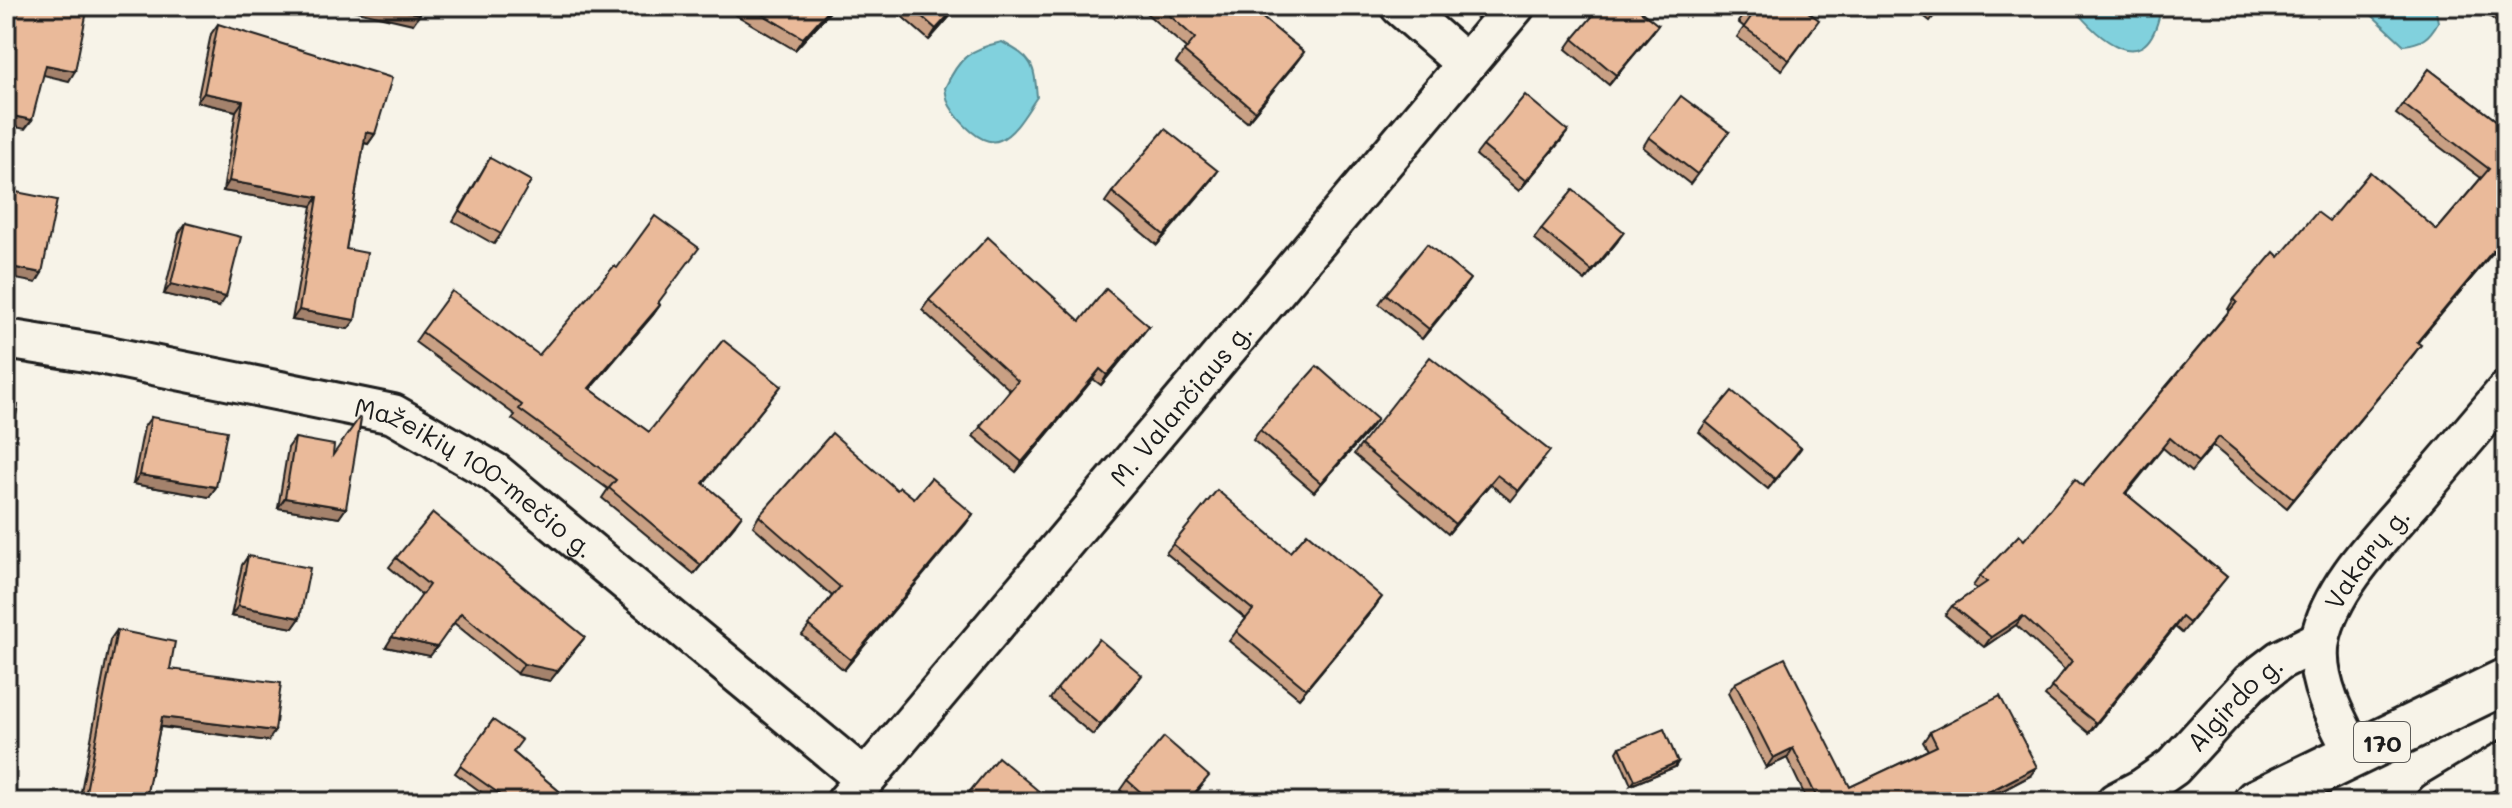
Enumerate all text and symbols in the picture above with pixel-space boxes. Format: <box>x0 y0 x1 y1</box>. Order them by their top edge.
street label: M. Valančiaus g. <box>1102 315 1259 493</box>
street label: Mažeikių 100-mečio g. <box>352 390 602 565</box>
street label: Vakarų g. <box>2316 499 2417 615</box>
street label: Algirdo g. <box>2179 647 2290 758</box>
road number: 170 <box>2354 722 2410 762</box>

